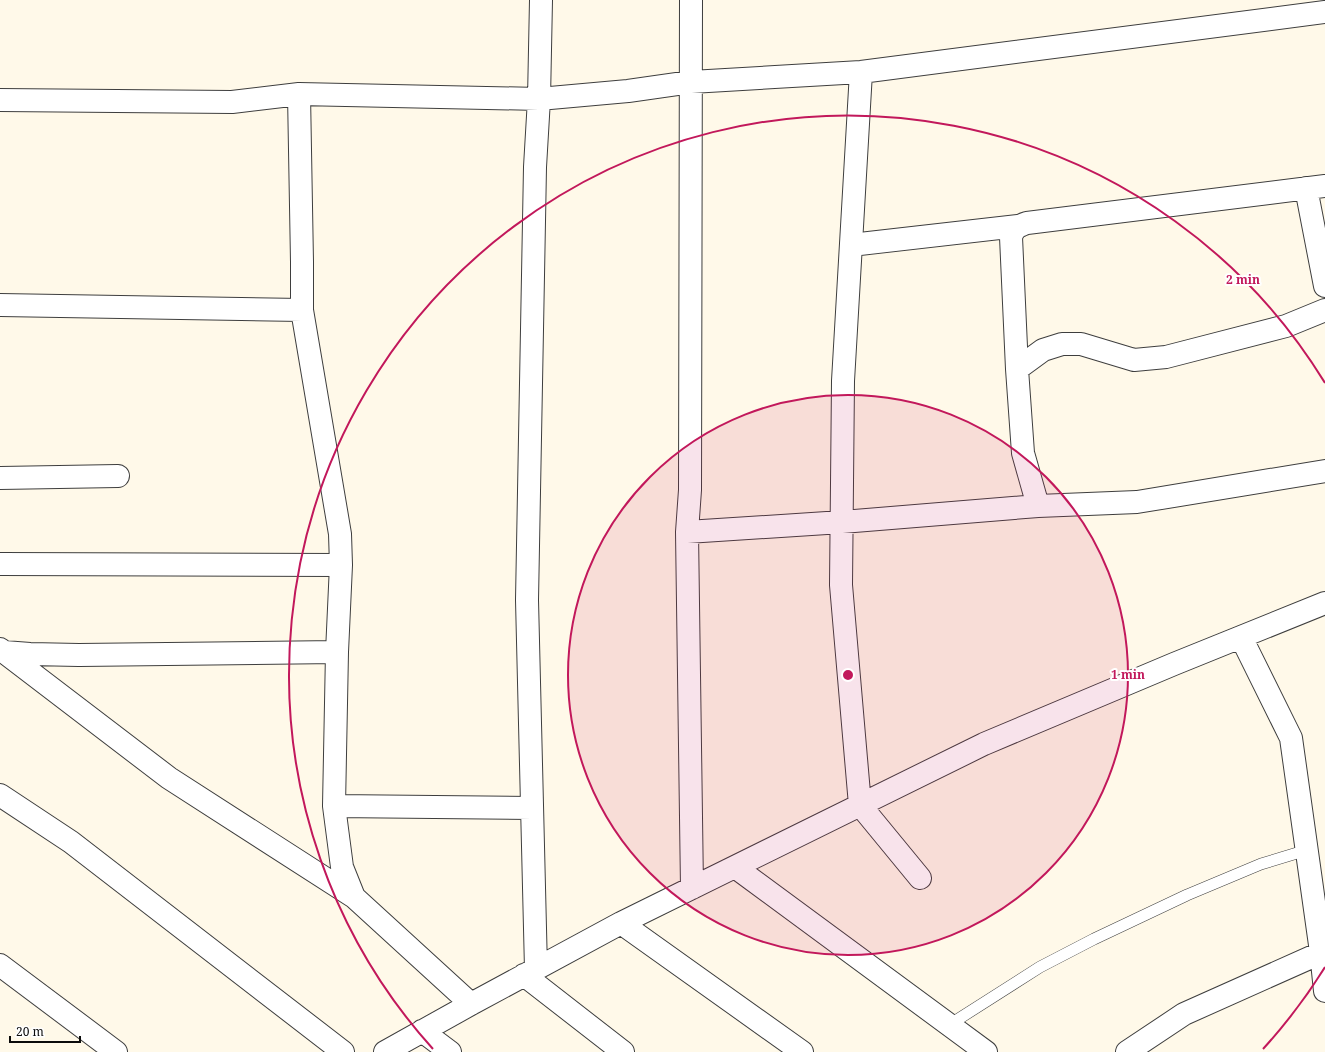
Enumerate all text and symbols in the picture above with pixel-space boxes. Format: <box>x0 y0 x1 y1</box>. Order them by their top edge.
text: 2 min <box>1226 271 1260 288</box>
text: 1 min <box>1111 666 1145 683</box>
centre of rings <box>841 668 855 682</box>
scale bar <box>10 1018 80 1044</box>
text: 20 m <box>16 1023 44 1040</box>

